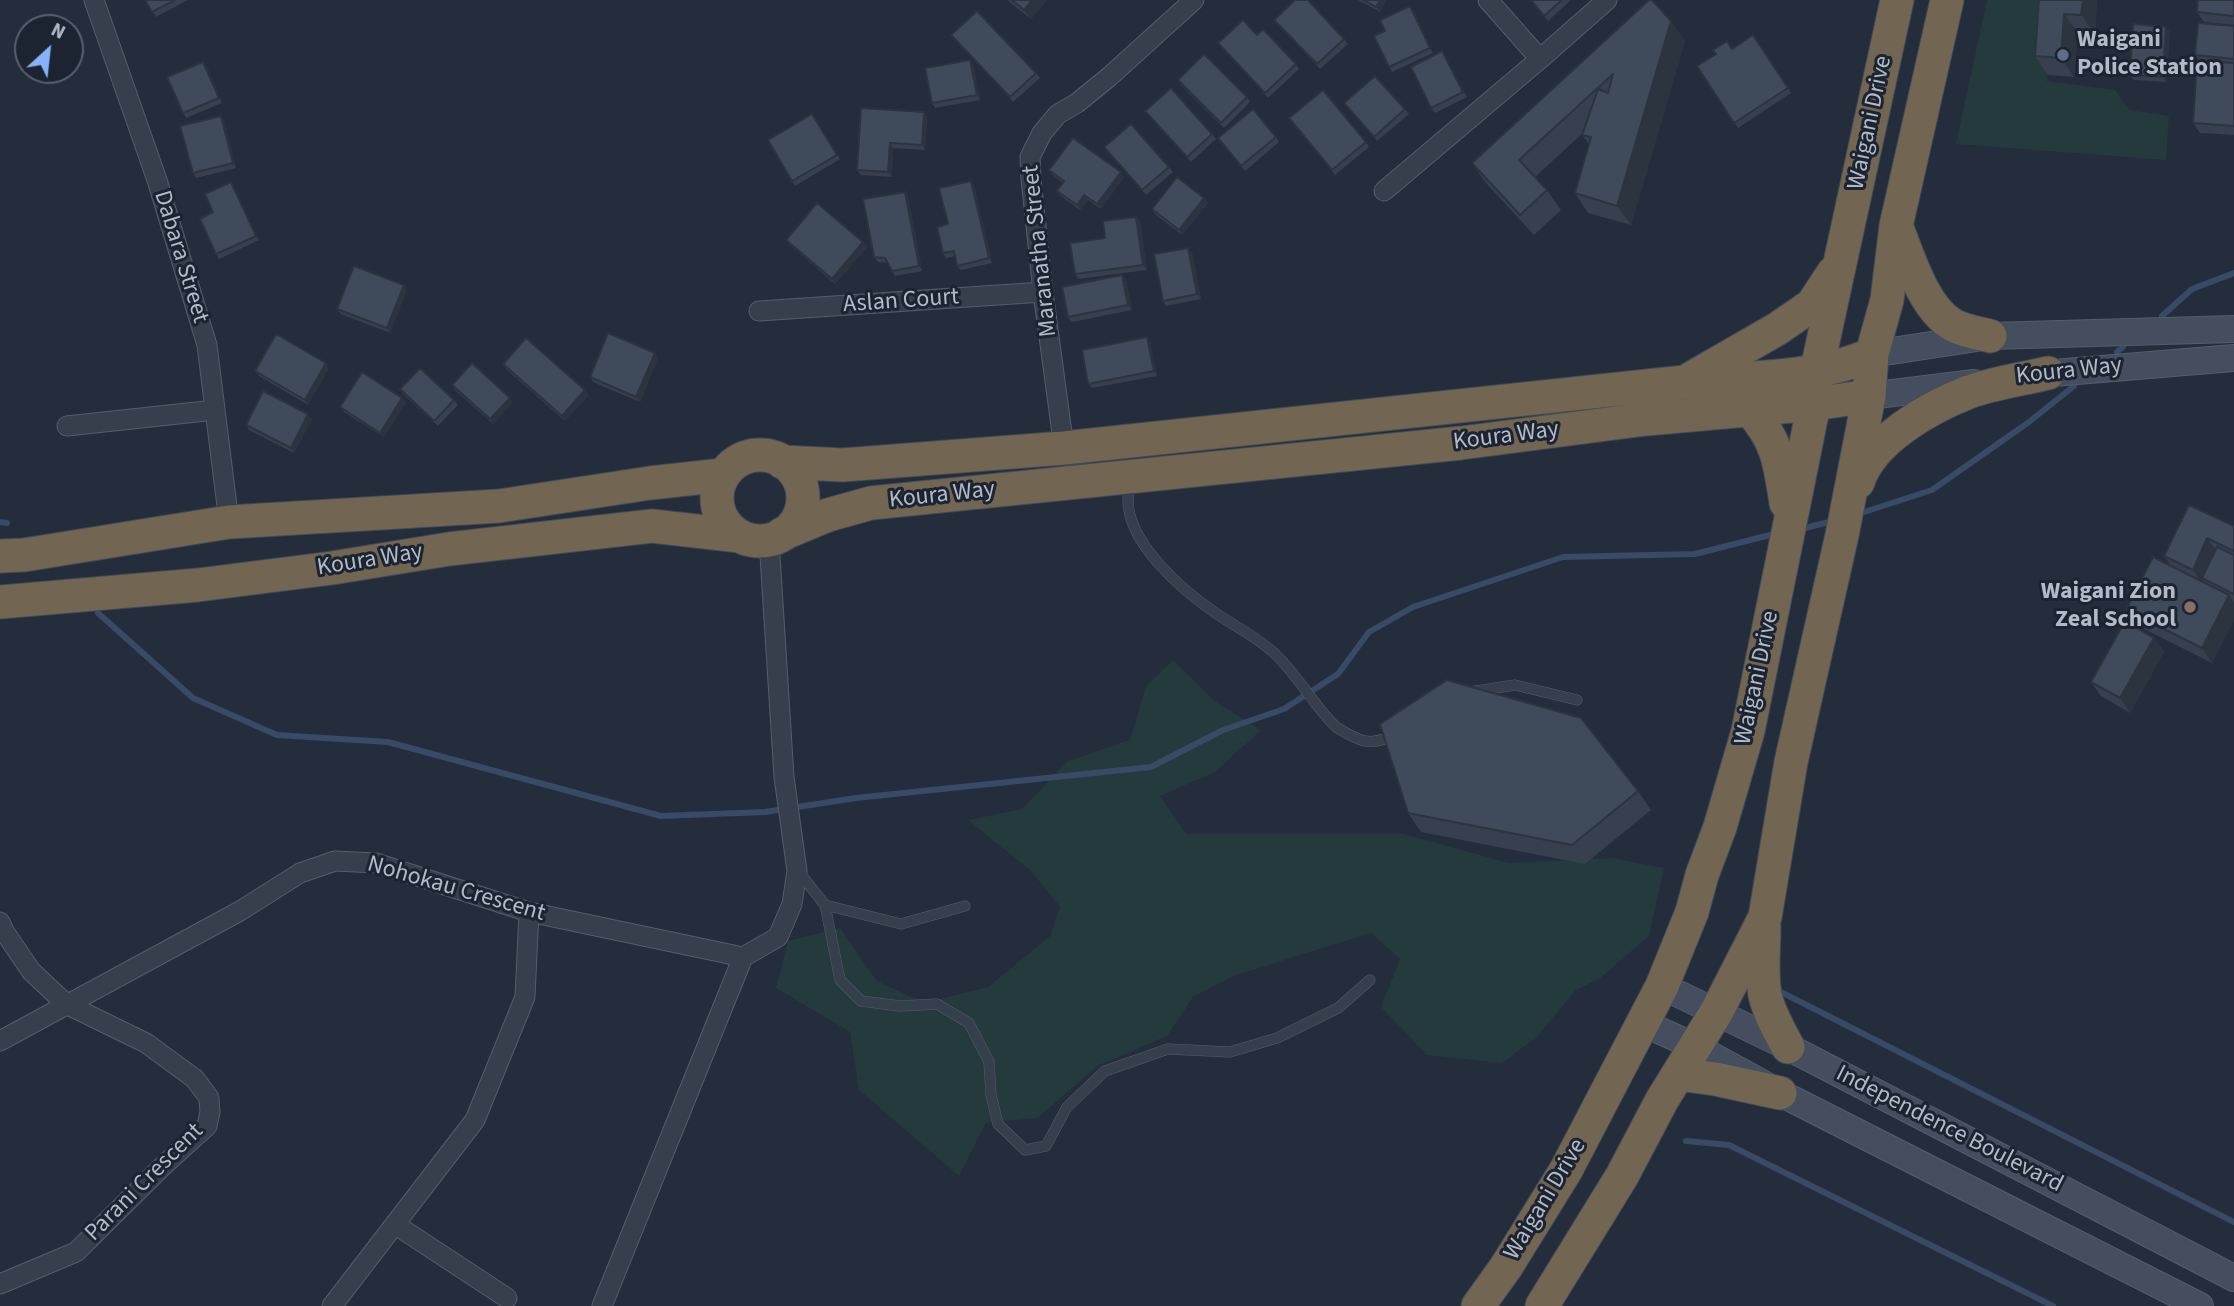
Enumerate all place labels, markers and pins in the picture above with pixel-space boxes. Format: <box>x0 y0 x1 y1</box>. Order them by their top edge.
place label: Waigani Police Station <box>2077 27 2222 83</box>
marker: Waigani Police Station <box>2055 47 2071 63</box>
place label: Waigani Zion Zeal School <box>2041 579 2176 635</box>
marker: Waigani Zion Zeal School <box>2182 599 2198 615</box>

